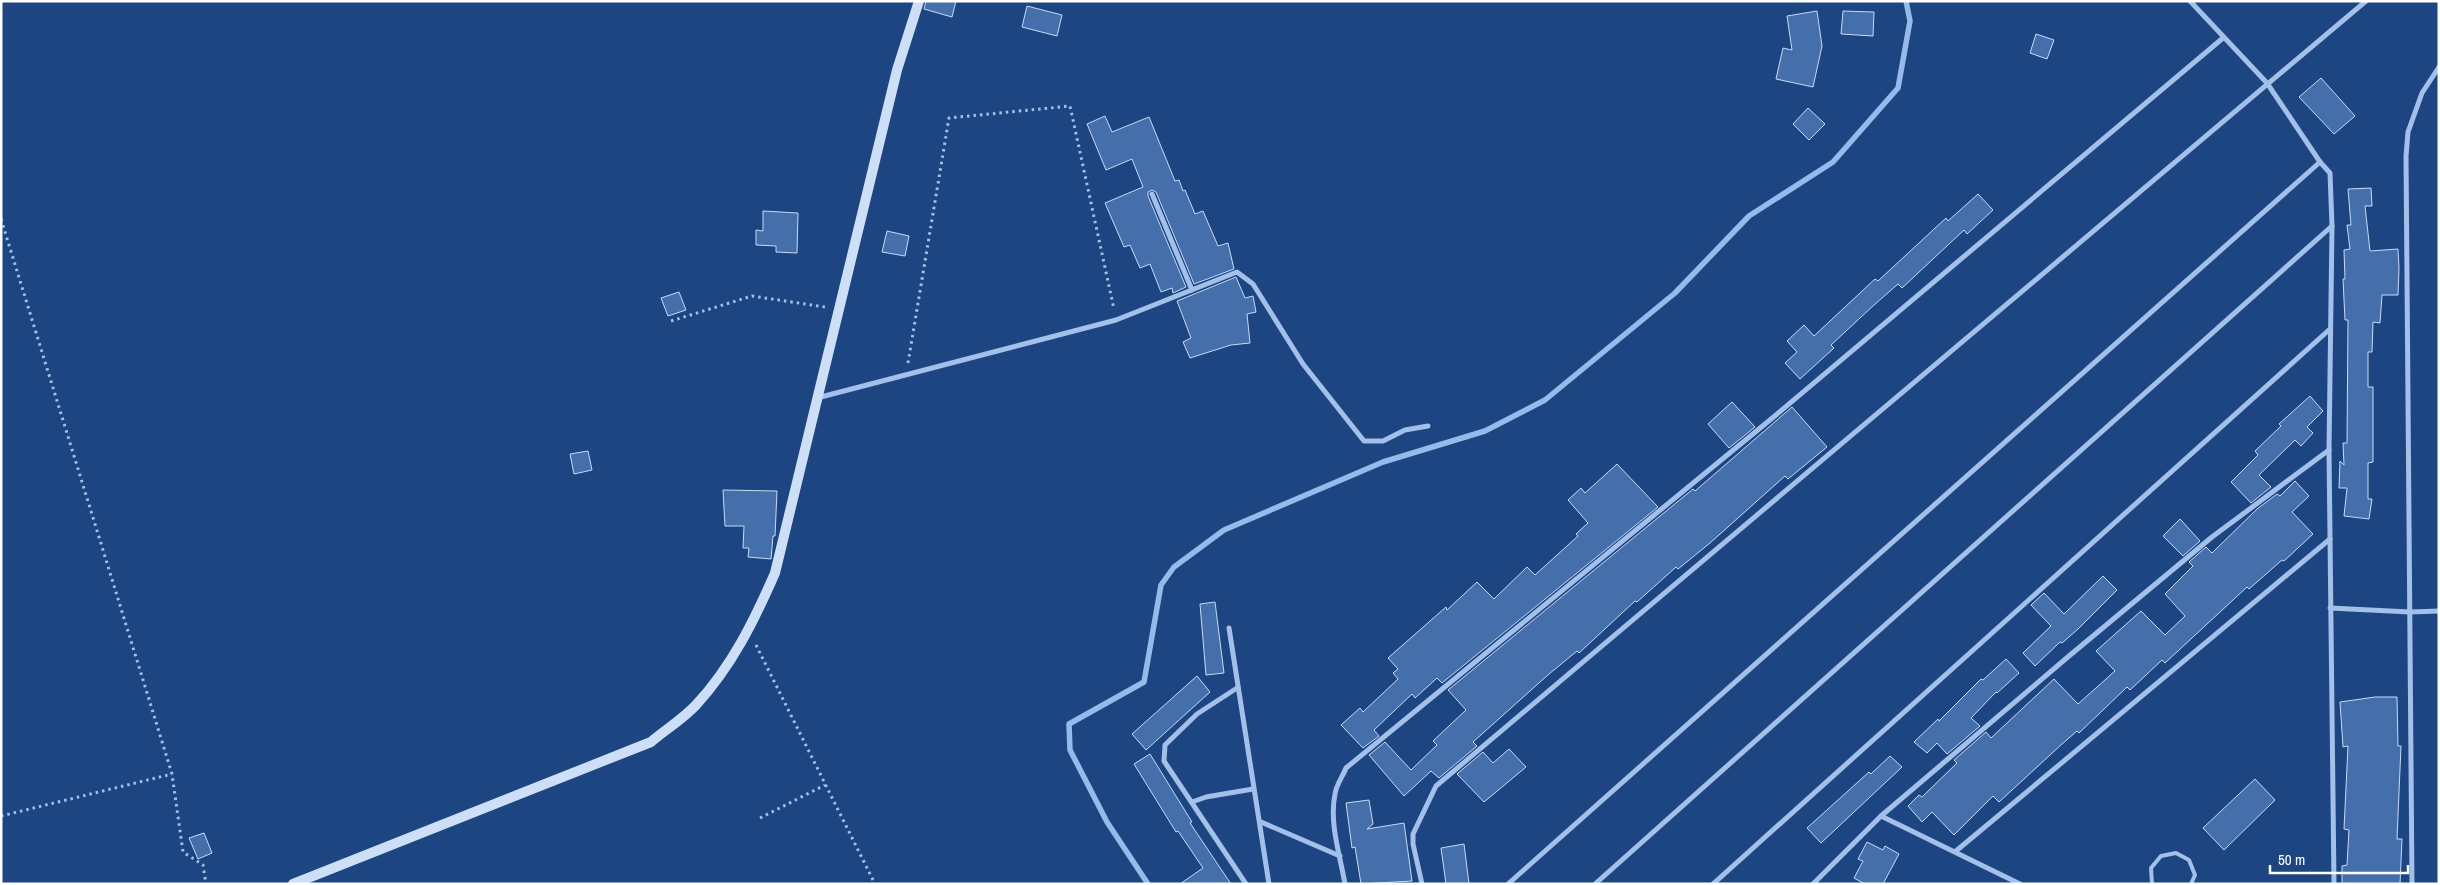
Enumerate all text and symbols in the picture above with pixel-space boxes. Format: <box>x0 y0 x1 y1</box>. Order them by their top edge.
scale bar <box>2270 842 2408 874</box>
text: 50 m <box>2278 849 2305 870</box>

